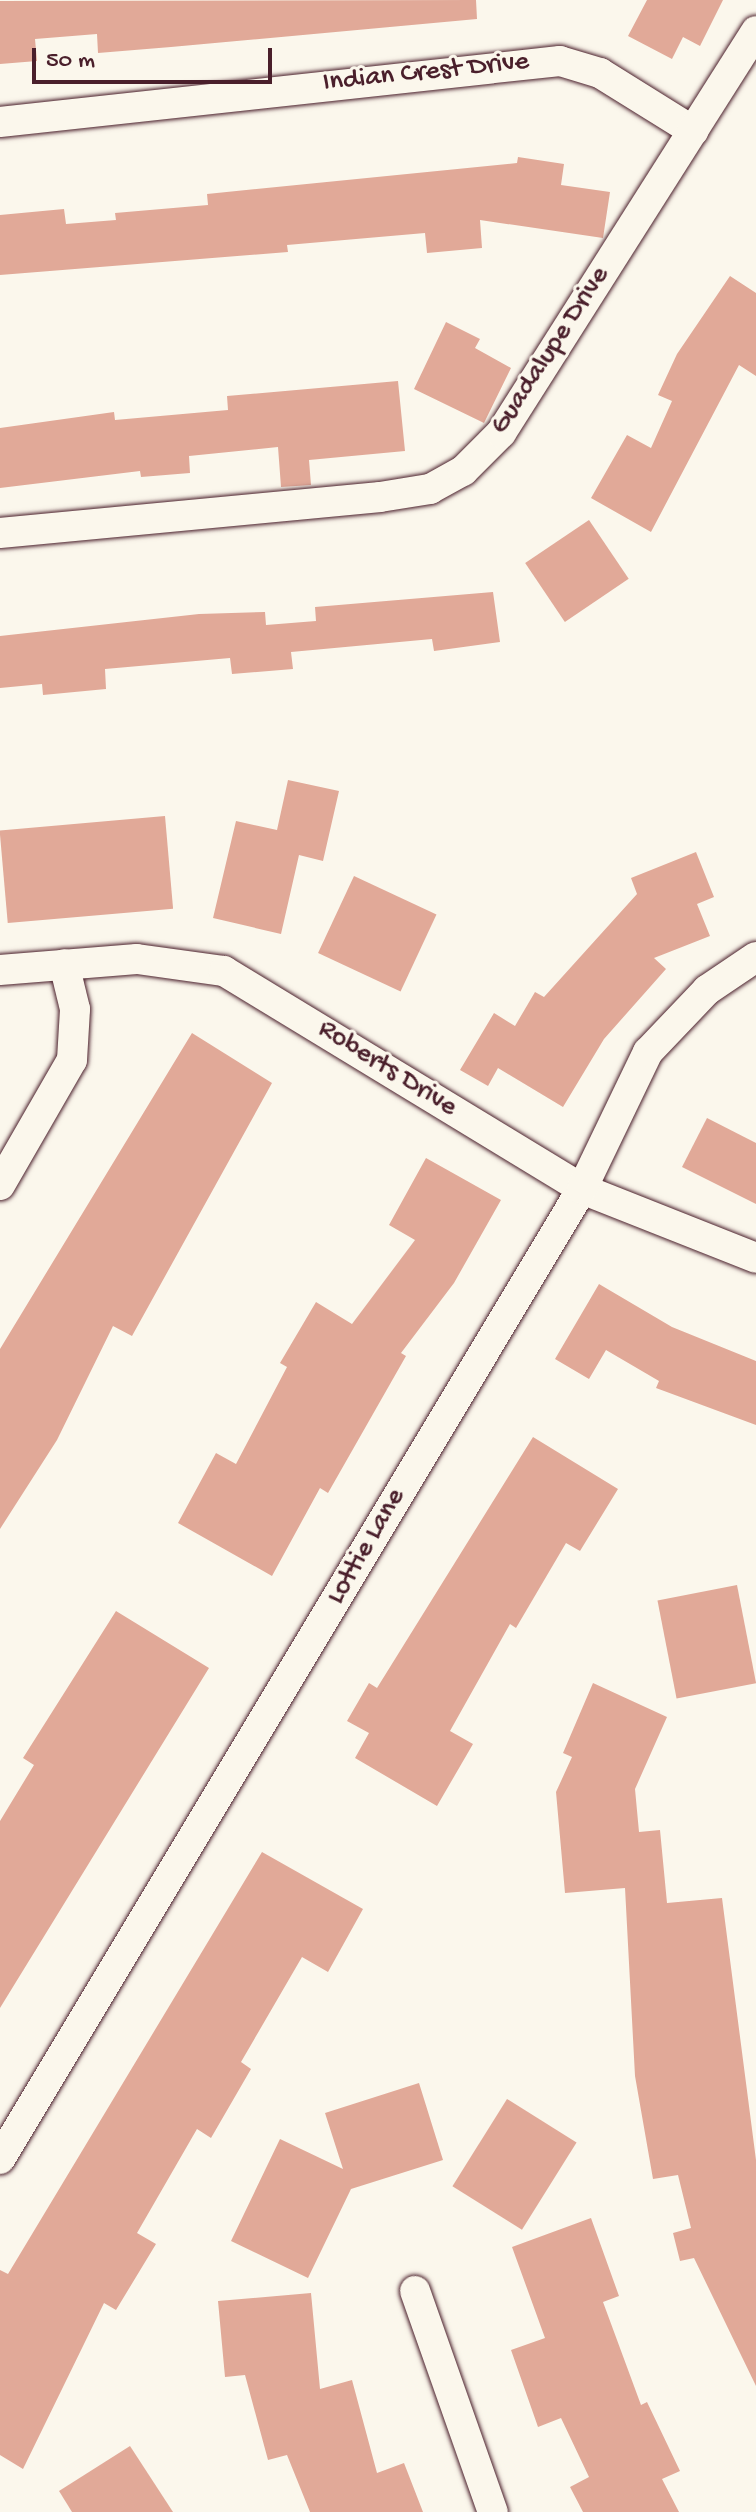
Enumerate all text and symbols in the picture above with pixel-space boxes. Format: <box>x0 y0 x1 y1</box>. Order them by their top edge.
scale bar <box>36 32 276 82</box>
street label: Indian Crest Drive <box>321 45 531 101</box>
text: 50 m <box>46 47 95 76</box>
street label: Guadalupe Drive <box>484 261 618 441</box>
street label: Roberts Drive <box>311 1013 463 1125</box>
street label: Lottie Lane <box>320 1483 414 1611</box>

